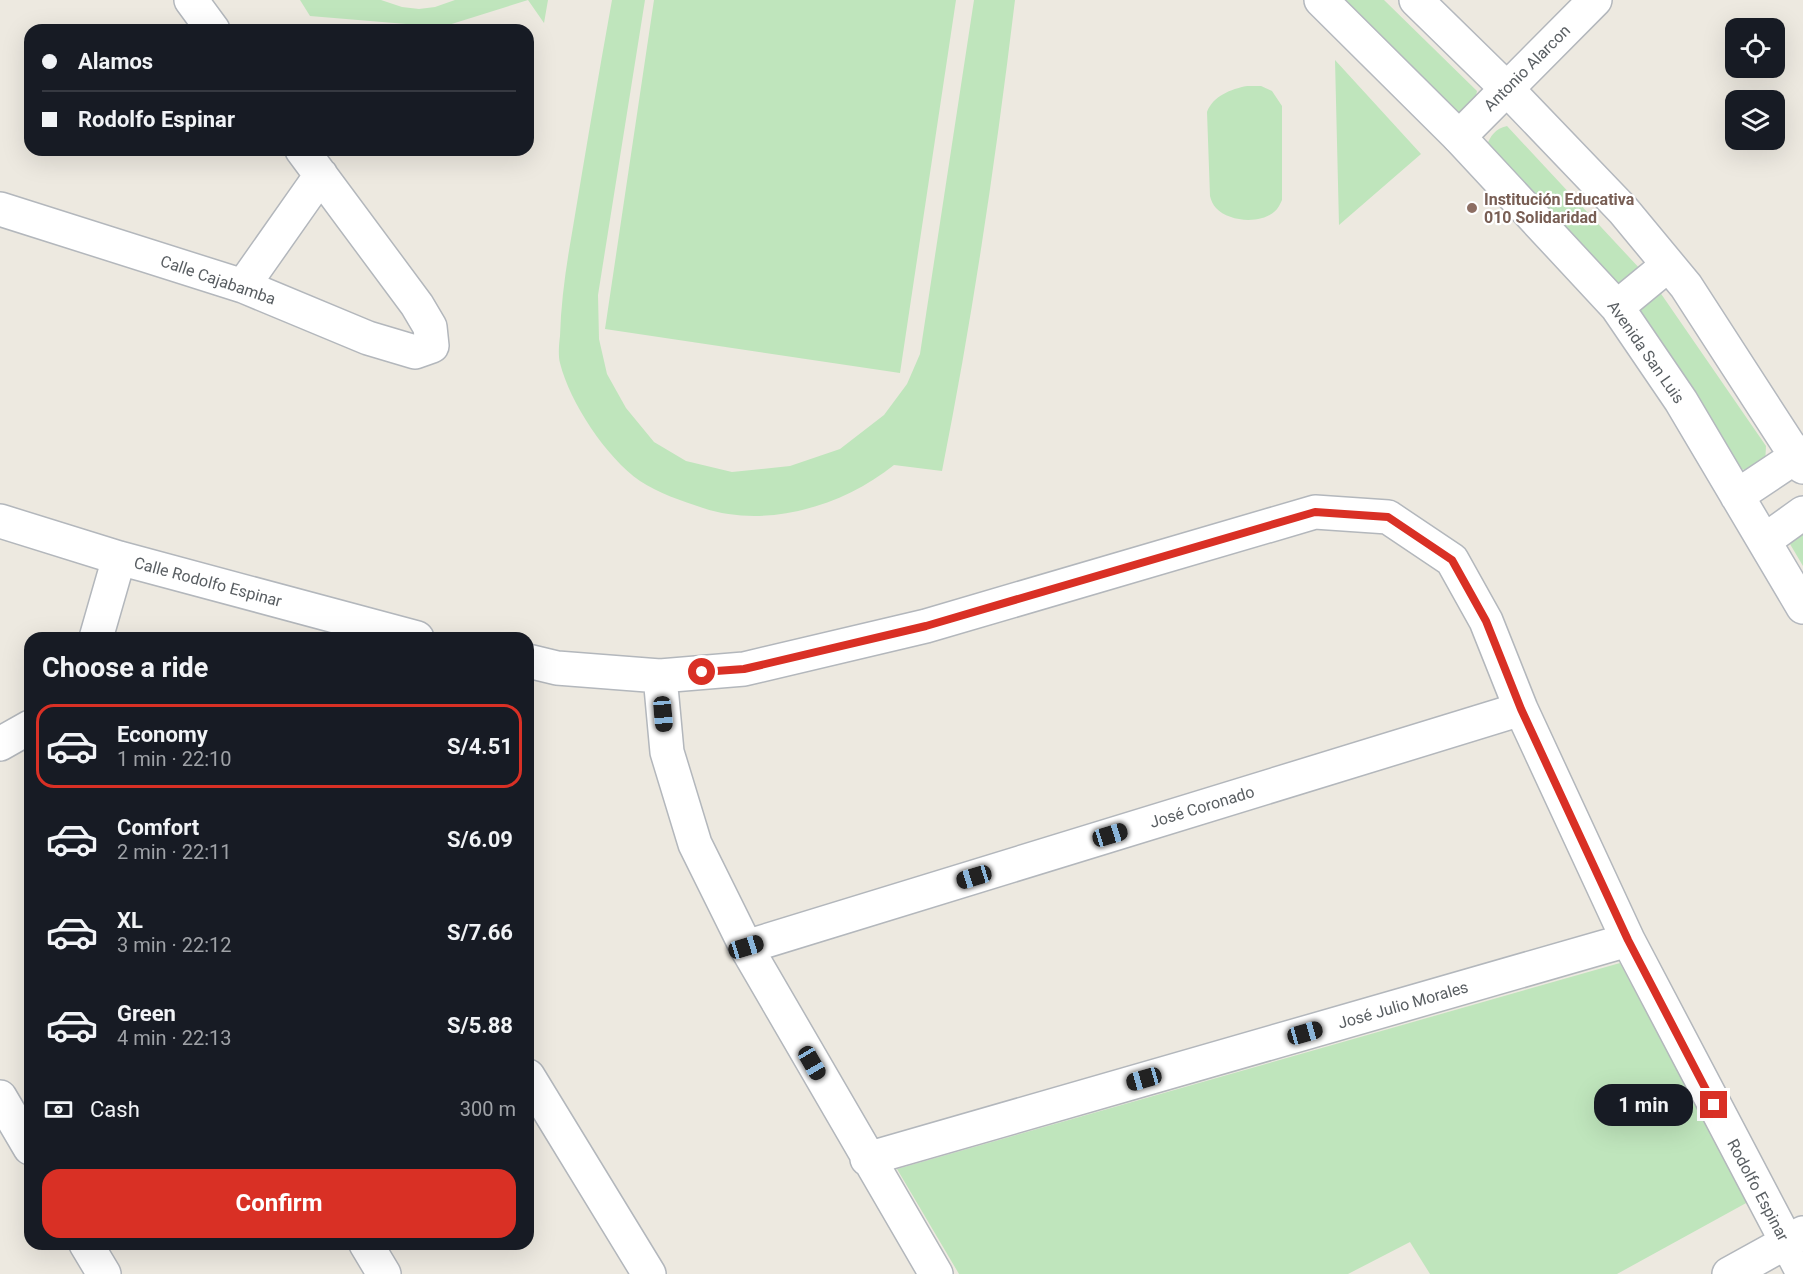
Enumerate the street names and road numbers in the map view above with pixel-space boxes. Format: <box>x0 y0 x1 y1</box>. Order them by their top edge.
street label: Antonio Alarcon <box>1480 21 1574 115</box>
street label: Calle Cajabamba <box>158 251 278 309</box>
street label: Avenida San Luis <box>1604 297 1688 407</box>
street label: Calle Rodolfo Espinar <box>132 553 285 611</box>
street label: José Coronado <box>1147 782 1257 832</box>
street label: José Julio Morales <box>1336 977 1470 1033</box>
street label: Rodolfo Espinar <box>1723 1136 1793 1245</box>

